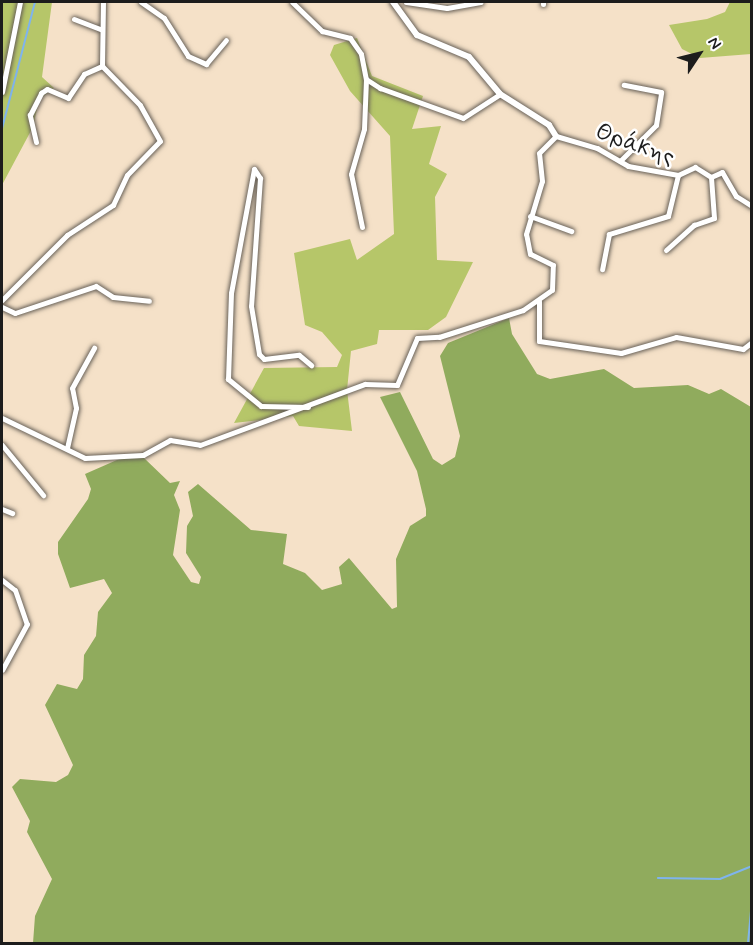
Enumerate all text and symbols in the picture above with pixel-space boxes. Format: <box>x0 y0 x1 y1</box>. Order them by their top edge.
north arrow <box>669 24 729 84</box>
text: N <box>702 33 726 54</box>
street label: Θράκης <box>592 117 678 173</box>

